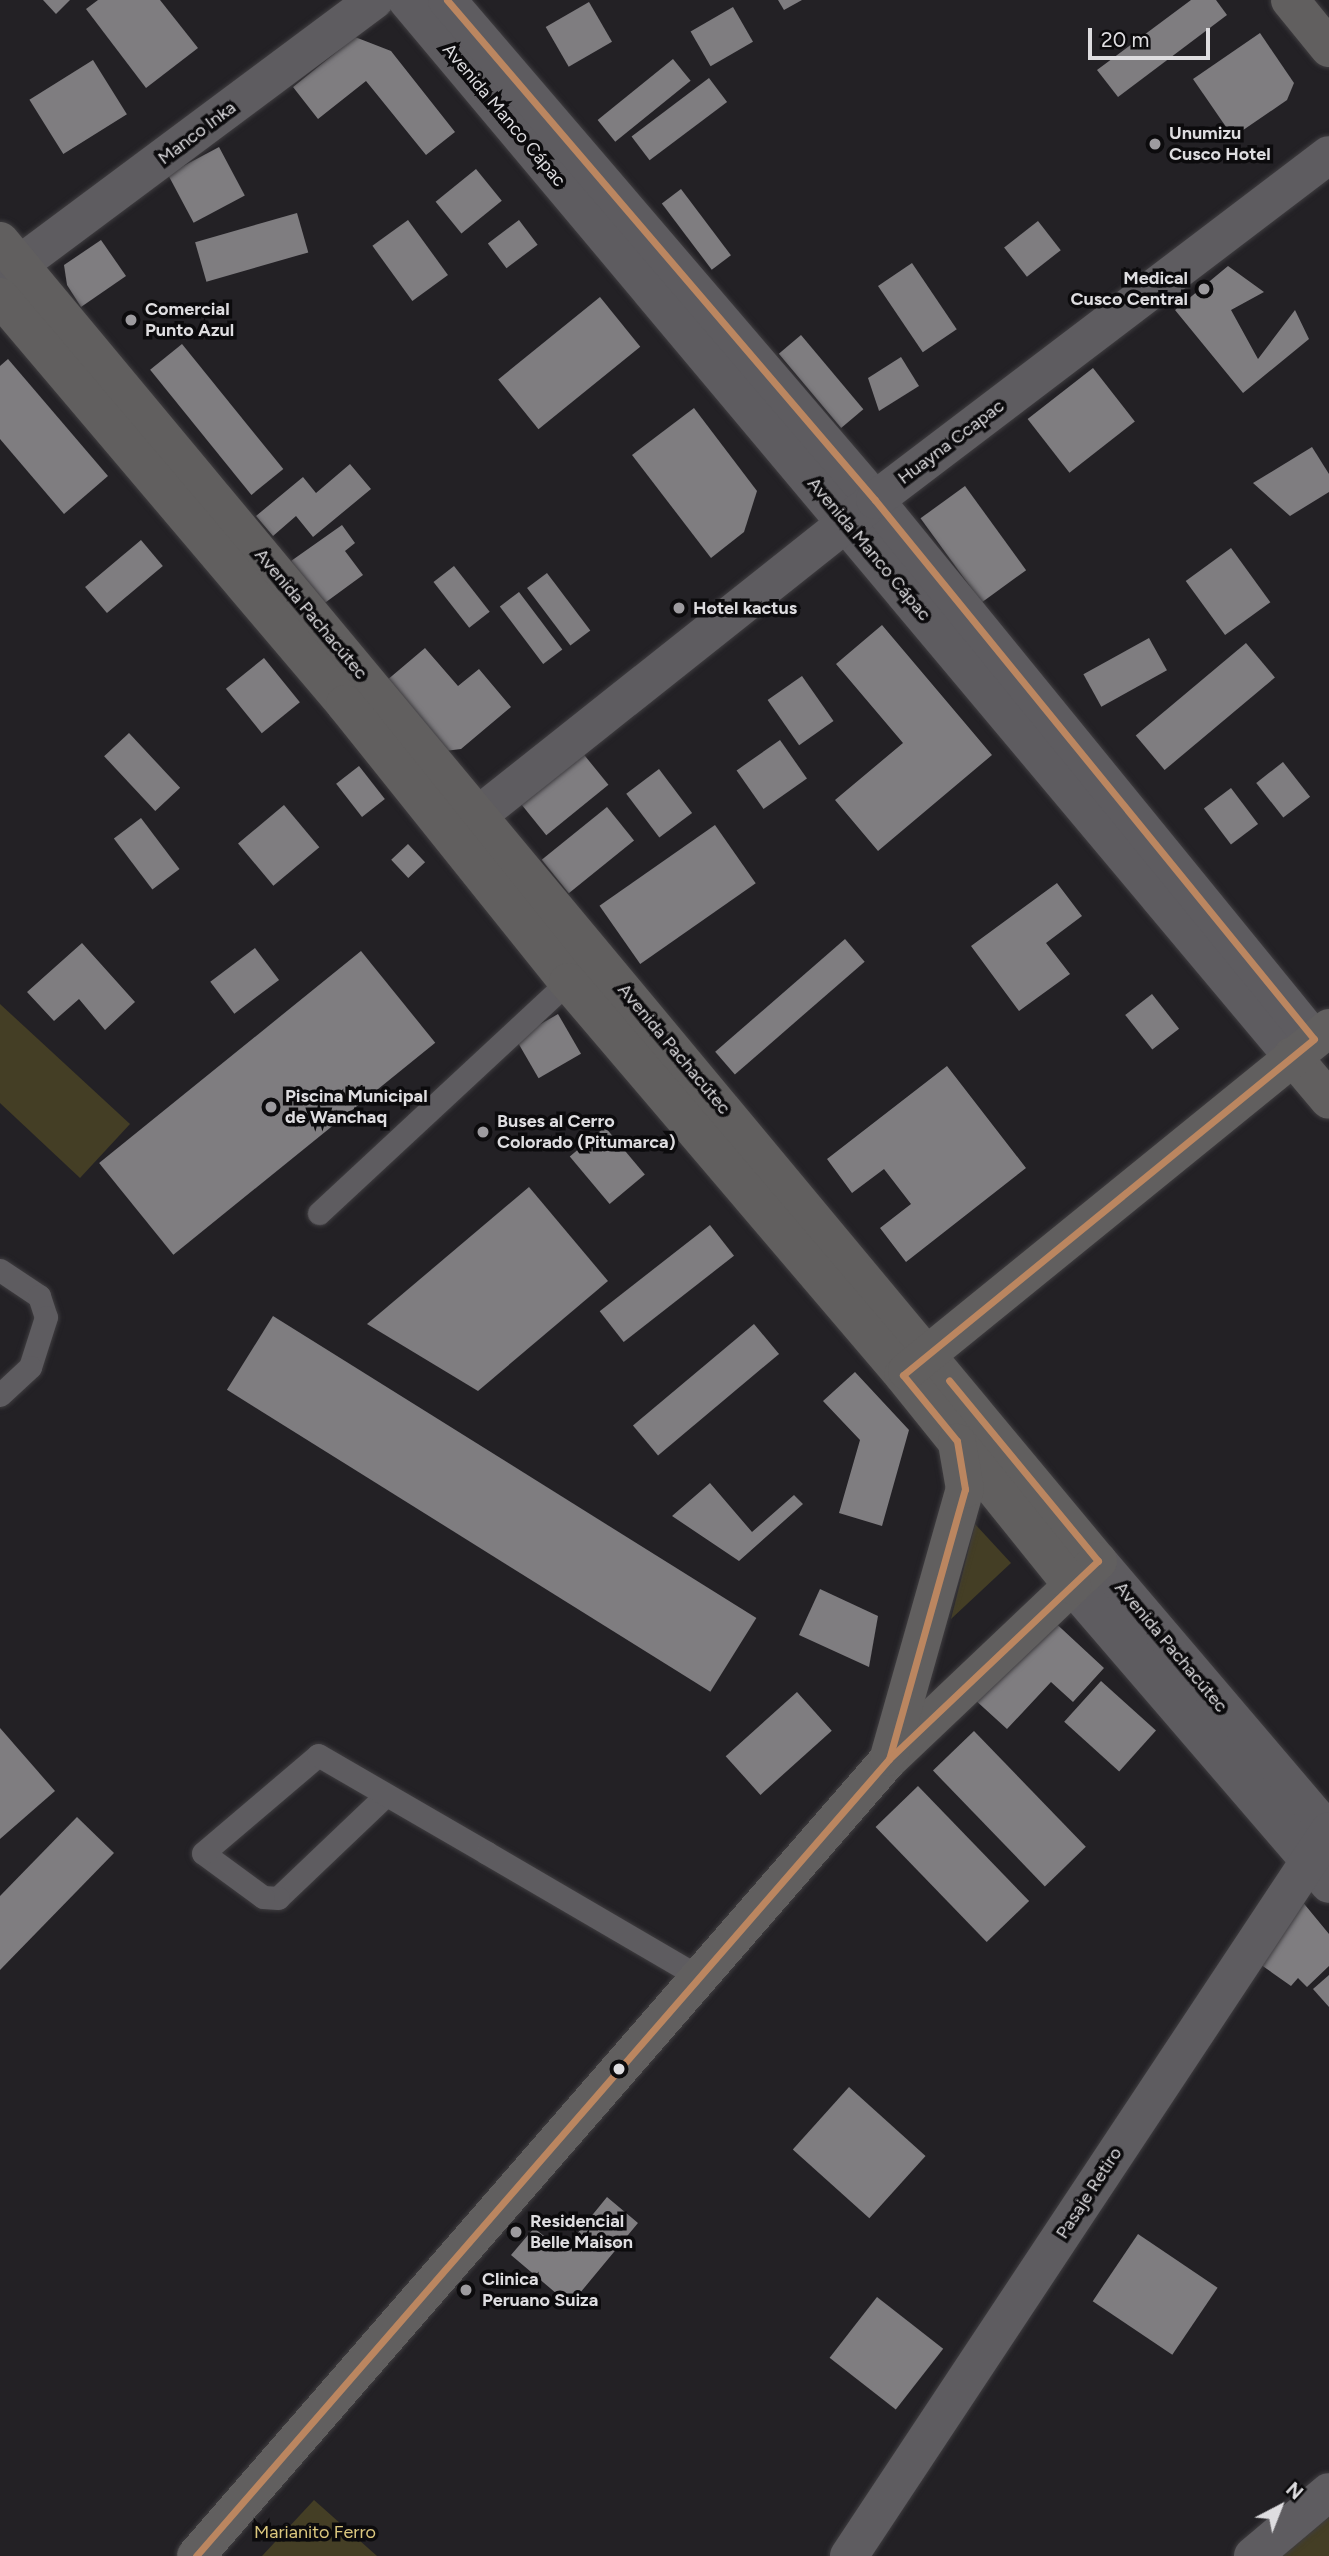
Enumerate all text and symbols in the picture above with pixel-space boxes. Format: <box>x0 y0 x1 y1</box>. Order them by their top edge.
scale bar <box>1091 14 1214 58</box>
text: 20 m <box>1101 27 1149 52</box>
street label: Avenida Manco Cápac <box>438 39 570 191</box>
street label: Manco Inka <box>154 97 240 169</box>
place label: Unumizu Cusco Hotel <box>1169 123 1271 166</box>
marker: Unumizu Cusco Hotel <box>1147 136 1163 152</box>
place label: Medical Cusco Central <box>1070 268 1188 310</box>
marker: Medical Cusco Central <box>1194 279 1214 299</box>
place label: Comercial Punto Azul <box>145 299 234 342</box>
marker: Comercial Punto Azul <box>123 312 139 328</box>
street label: Huayna Ccapac <box>894 395 1008 489</box>
street label: Avenida Manco Cápac <box>803 473 935 625</box>
street label: Avenida Pachacútec <box>250 544 372 684</box>
place label: Hotel kactus <box>693 597 797 619</box>
marker: Hotel kactus <box>671 600 687 616</box>
street label: Avenida Pachacútec <box>613 979 735 1119</box>
place label: Piscina Municipal de Wanchaq <box>285 1086 428 1128</box>
marker: Piscina Municipal de Wanchaq <box>263 1099 279 1115</box>
place label: Buses al Cerro Colorado (Pitumarca) <box>497 1111 676 1154</box>
marker: Buses al Cerro Colorado (Pitumarca) <box>475 1124 491 1140</box>
street label: Avenida Pachacútec <box>1110 1577 1232 1717</box>
unlabelled marker <box>612 2062 626 2076</box>
street label: Pasaje Retiro <box>1051 2143 1127 2243</box>
place label: Residencial Belle Maison <box>530 2211 633 2254</box>
marker: Residencial Belle Maison <box>508 2224 524 2240</box>
place label: Clinica Peruano Suiza <box>482 2269 598 2312</box>
marker: Clinica Peruano Suiza <box>456 2280 476 2300</box>
north arrow <box>1245 2472 1315 2542</box>
text: N <box>1281 2478 1308 2504</box>
park label: Marianito Ferro <box>254 2521 376 2543</box>

